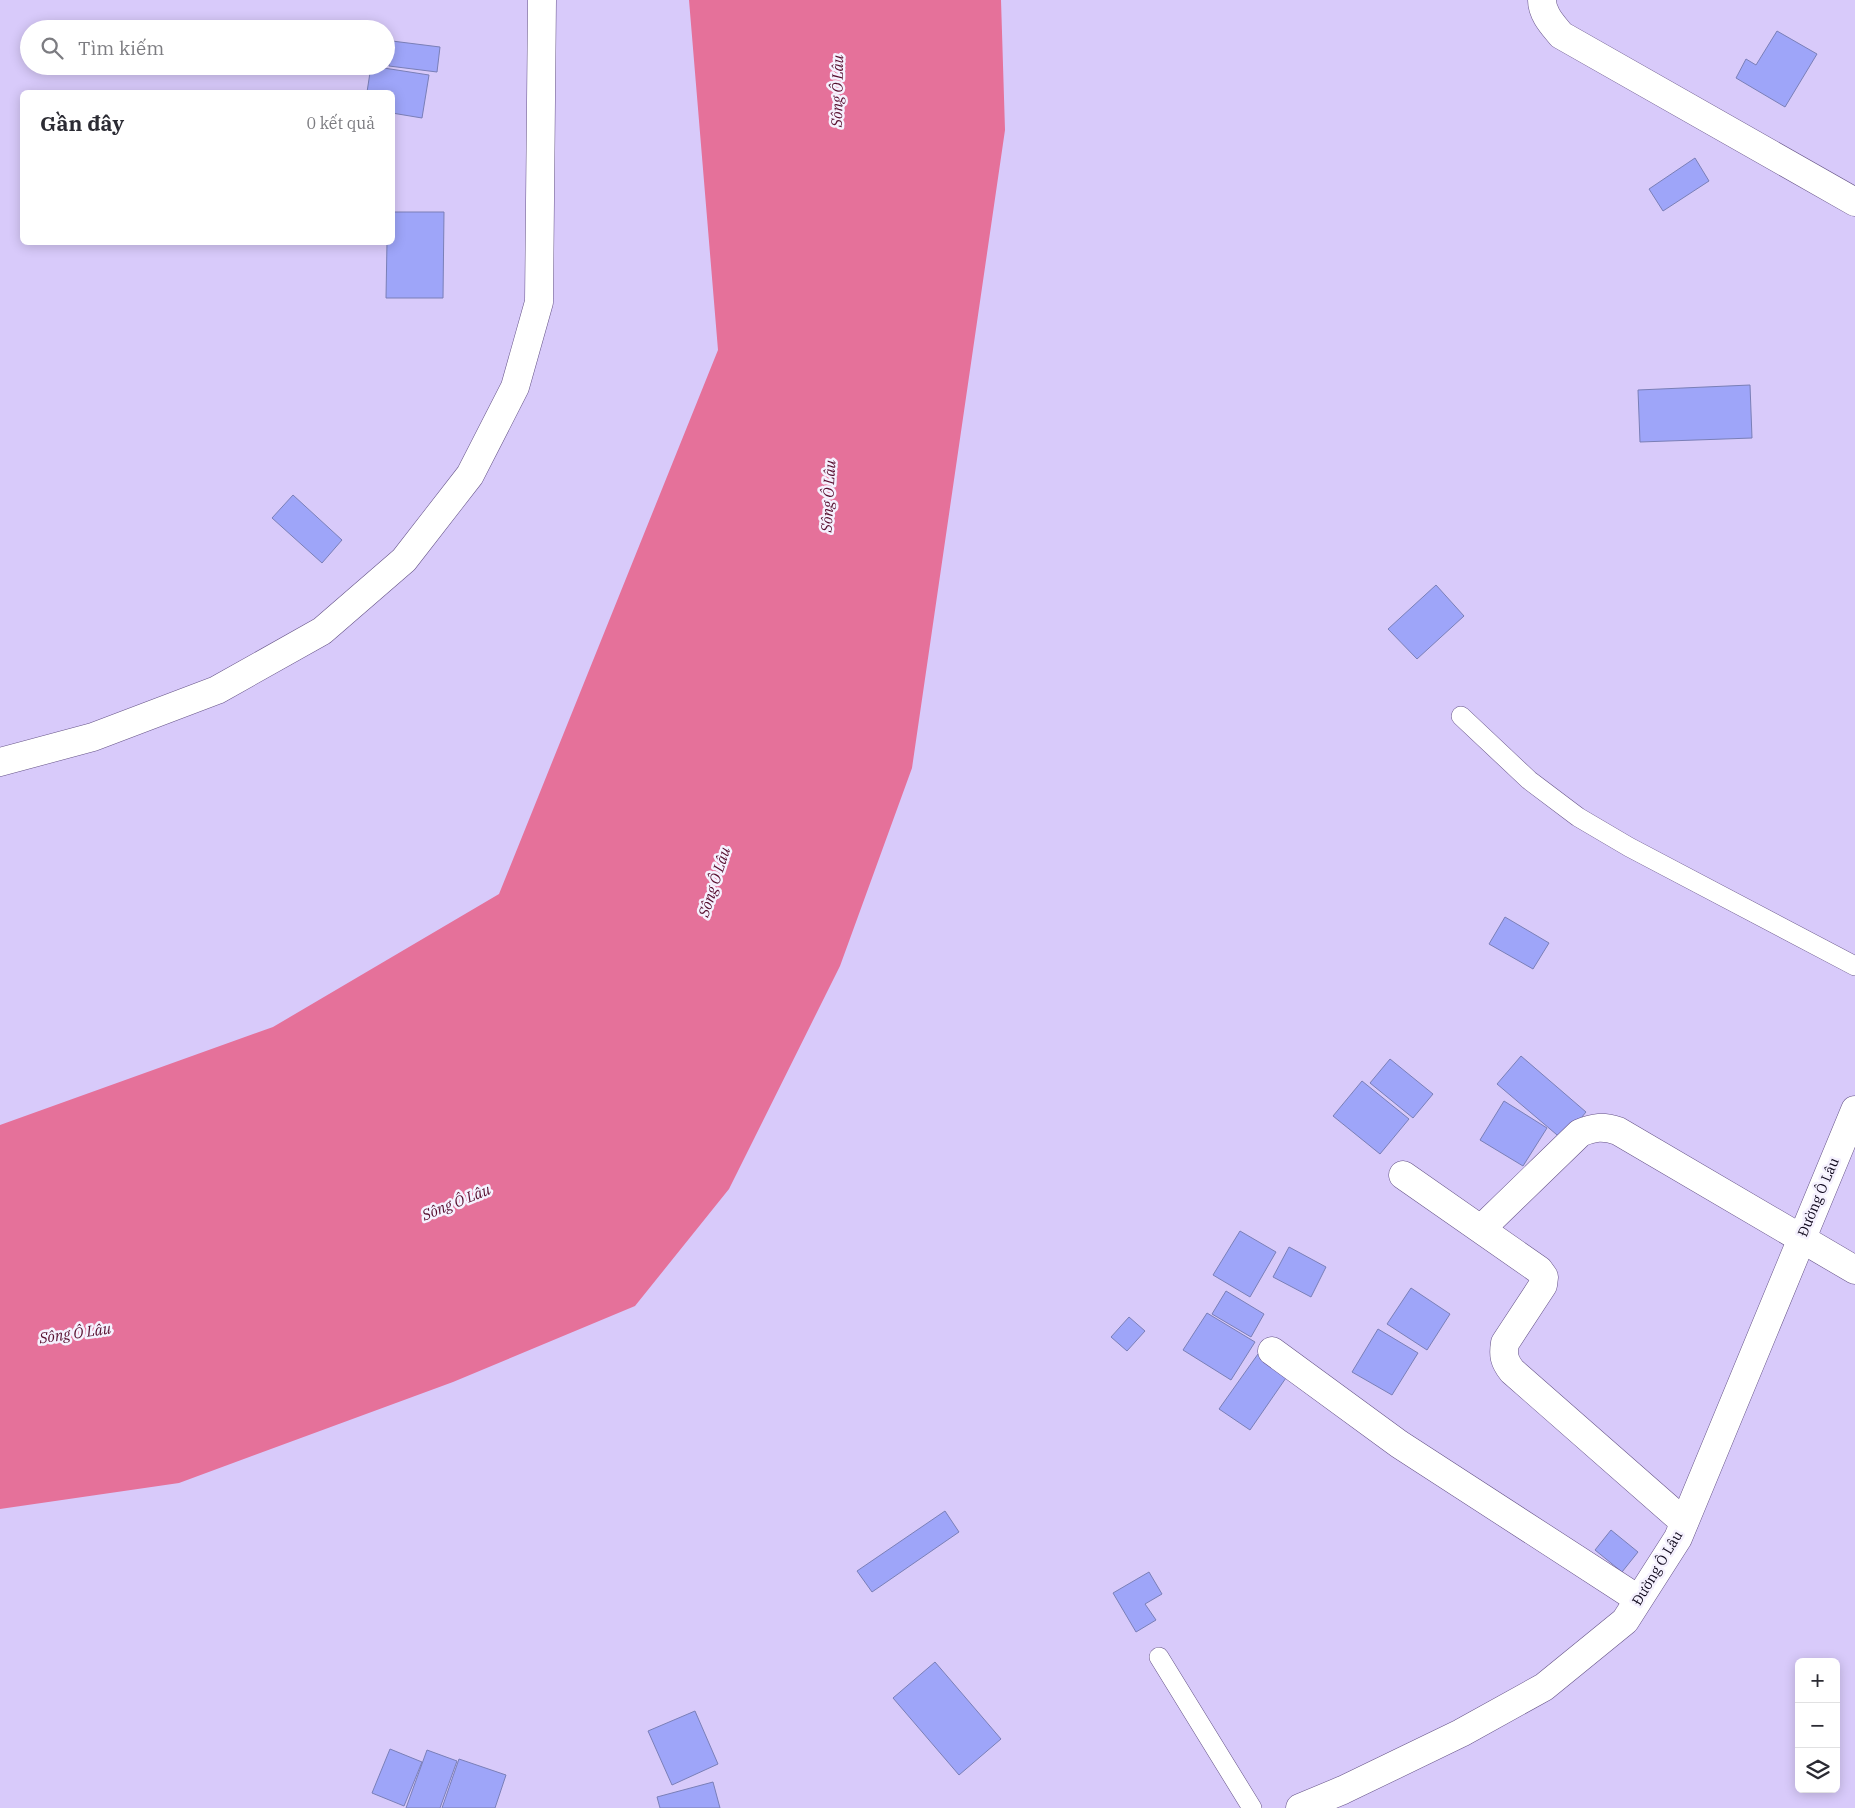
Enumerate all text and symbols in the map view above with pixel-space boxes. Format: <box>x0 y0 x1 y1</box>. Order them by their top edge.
search box <box>20 20 395 75</box>
icon: search <box>38 34 66 62</box>
text: Tìm kiếm <box>78 36 164 60</box>
water label: Sông Ô Lâu <box>827 54 847 128</box>
text: Gần đây <box>40 109 124 137</box>
text: 0 kết quả <box>306 113 375 133</box>
water label: Sông Ô Lâu <box>817 459 839 534</box>
water label: Sông Ô Lâu <box>693 844 734 920</box>
street label: Đường Ô Lâu <box>1792 1154 1843 1239</box>
water label: Sông Ô Lâu <box>418 1179 494 1225</box>
water label: Sông Ô Lâu <box>37 1318 113 1348</box>
street label: Đường Ô Lâu <box>1627 1527 1687 1609</box>
map controls <box>1795 1658 1840 1793</box>
button: + <box>1795 1658 1840 1703</box>
button: − <box>1795 1703 1840 1748</box>
button: layers <box>1795 1748 1840 1793</box>

